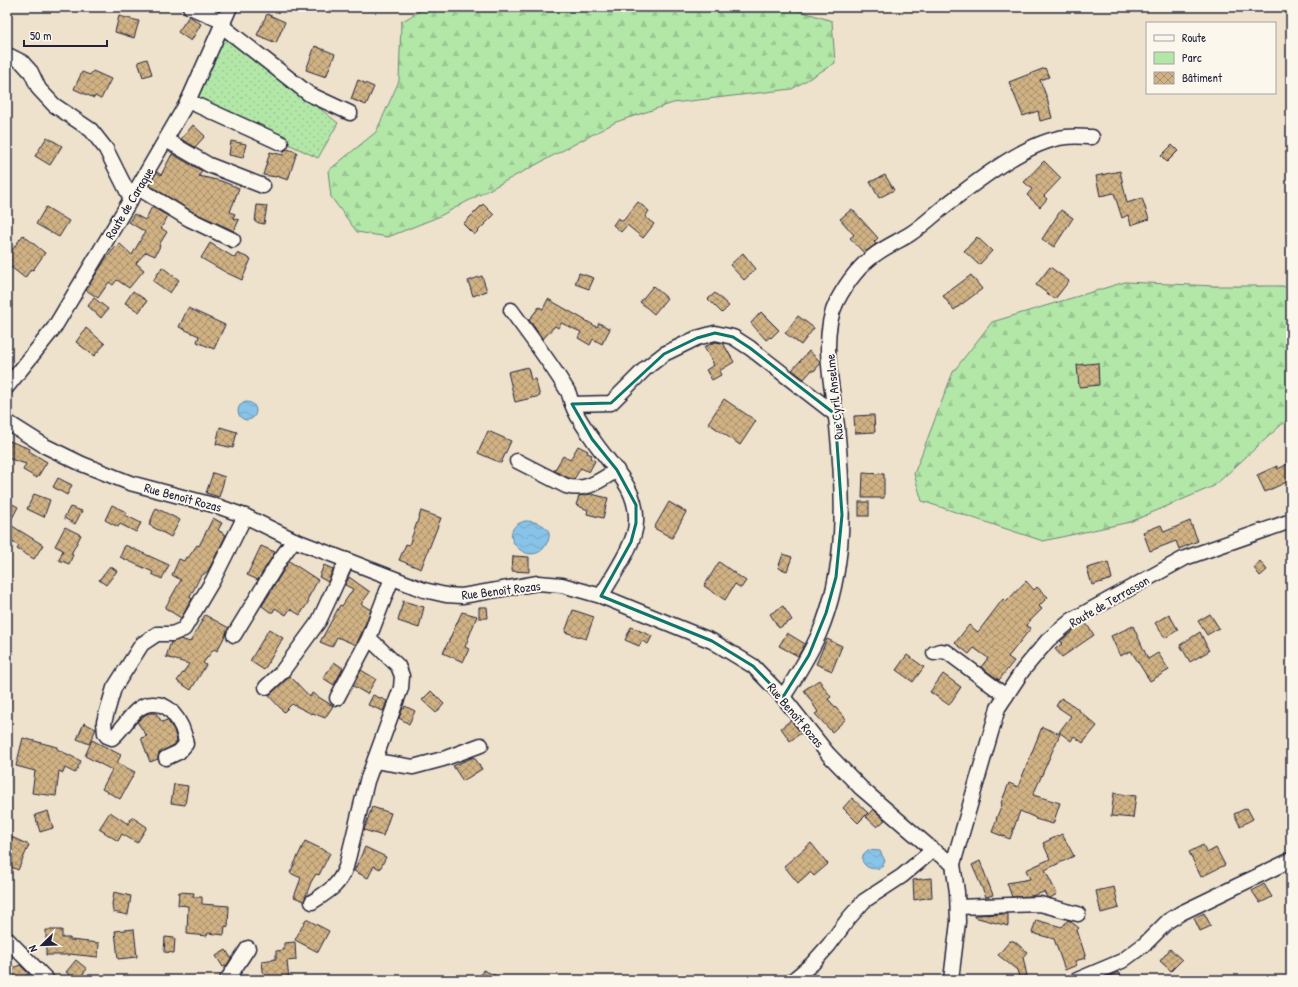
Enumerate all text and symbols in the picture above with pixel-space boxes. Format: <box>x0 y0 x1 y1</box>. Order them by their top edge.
scale bar <box>24 22 107 48</box>
legend <box>1146 22 1276 94</box>
text: 50 m <box>30 27 51 44</box>
text: Route <box>1182 29 1206 46</box>
text: Parc <box>1182 49 1202 66</box>
text: Bâtiment <box>1182 69 1223 86</box>
street label: Route de Caraque <box>100 164 158 242</box>
street label: Rue Cyril Anselme <box>821 353 847 441</box>
street label: Rue Benoît Rozas <box>142 478 224 516</box>
street label: Route de Terrasson <box>1066 571 1152 631</box>
street label: Rue Benoît Rozas <box>461 576 541 604</box>
street label: Rue Benoît Rozas <box>764 679 828 751</box>
north arrow <box>22 925 62 965</box>
text: N <box>25 943 40 954</box>

